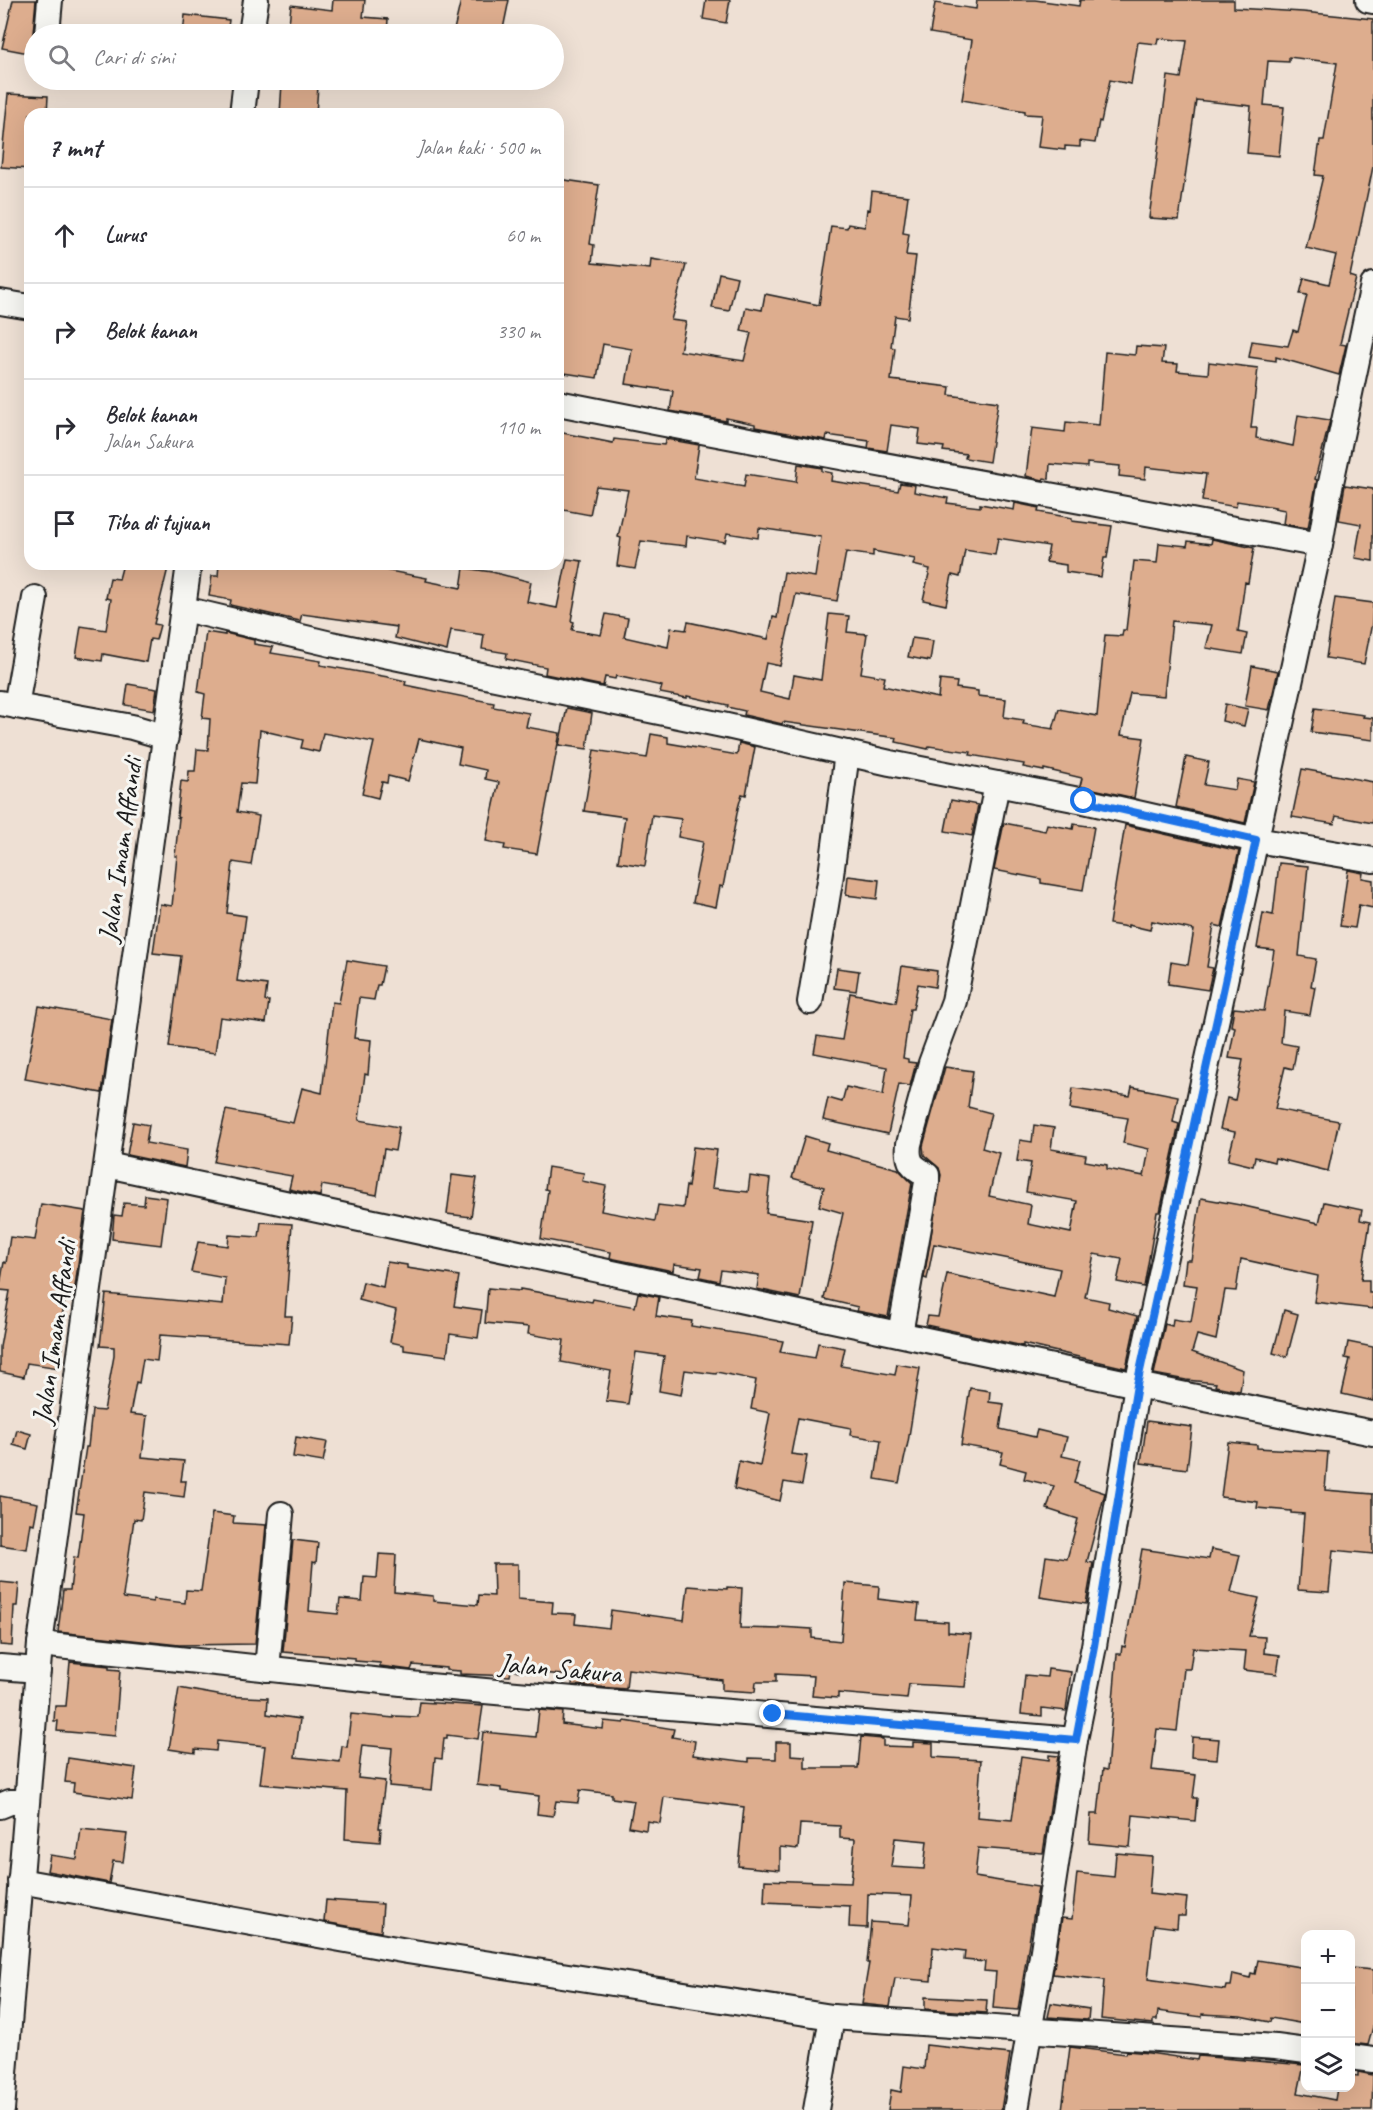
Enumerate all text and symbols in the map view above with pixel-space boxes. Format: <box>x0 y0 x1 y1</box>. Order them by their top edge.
search box <box>24 24 564 90</box>
icon: search <box>45 41 78 74</box>
text: Cari di sini <box>93 43 174 71</box>
text: 7 mnt <box>48 131 101 164</box>
text: Jalan kaki · 500 m <box>417 135 540 160</box>
icon: ahead <box>48 219 81 252</box>
text: Lurus <box>105 221 145 249</box>
text: 60 m <box>506 223 540 248</box>
icon: right <box>48 315 81 348</box>
text: Belok kanan <box>105 317 197 345</box>
text: 330 m <box>497 319 540 344</box>
text: Belok kanan <box>105 401 197 429</box>
icon: right <box>48 411 81 444</box>
text: 110 m <box>497 415 540 440</box>
text: Jalan Sakura <box>105 429 193 454</box>
icon: arrive <box>48 507 81 540</box>
text: Tiba di tujuan <box>105 509 210 537</box>
street label: Jalan Imam Affandi <box>89 752 151 946</box>
route start <box>1070 787 1096 813</box>
street label: Jalan Imam Affandi <box>23 1234 85 1428</box>
street label: Jalan Sakura <box>495 1645 624 1691</box>
route end <box>759 1700 785 1726</box>
map controls <box>1301 1930 1355 2092</box>
button: + <box>1301 1930 1355 1984</box>
button: − <box>1301 1984 1355 2038</box>
button: layers <box>1301 2038 1355 2092</box>

